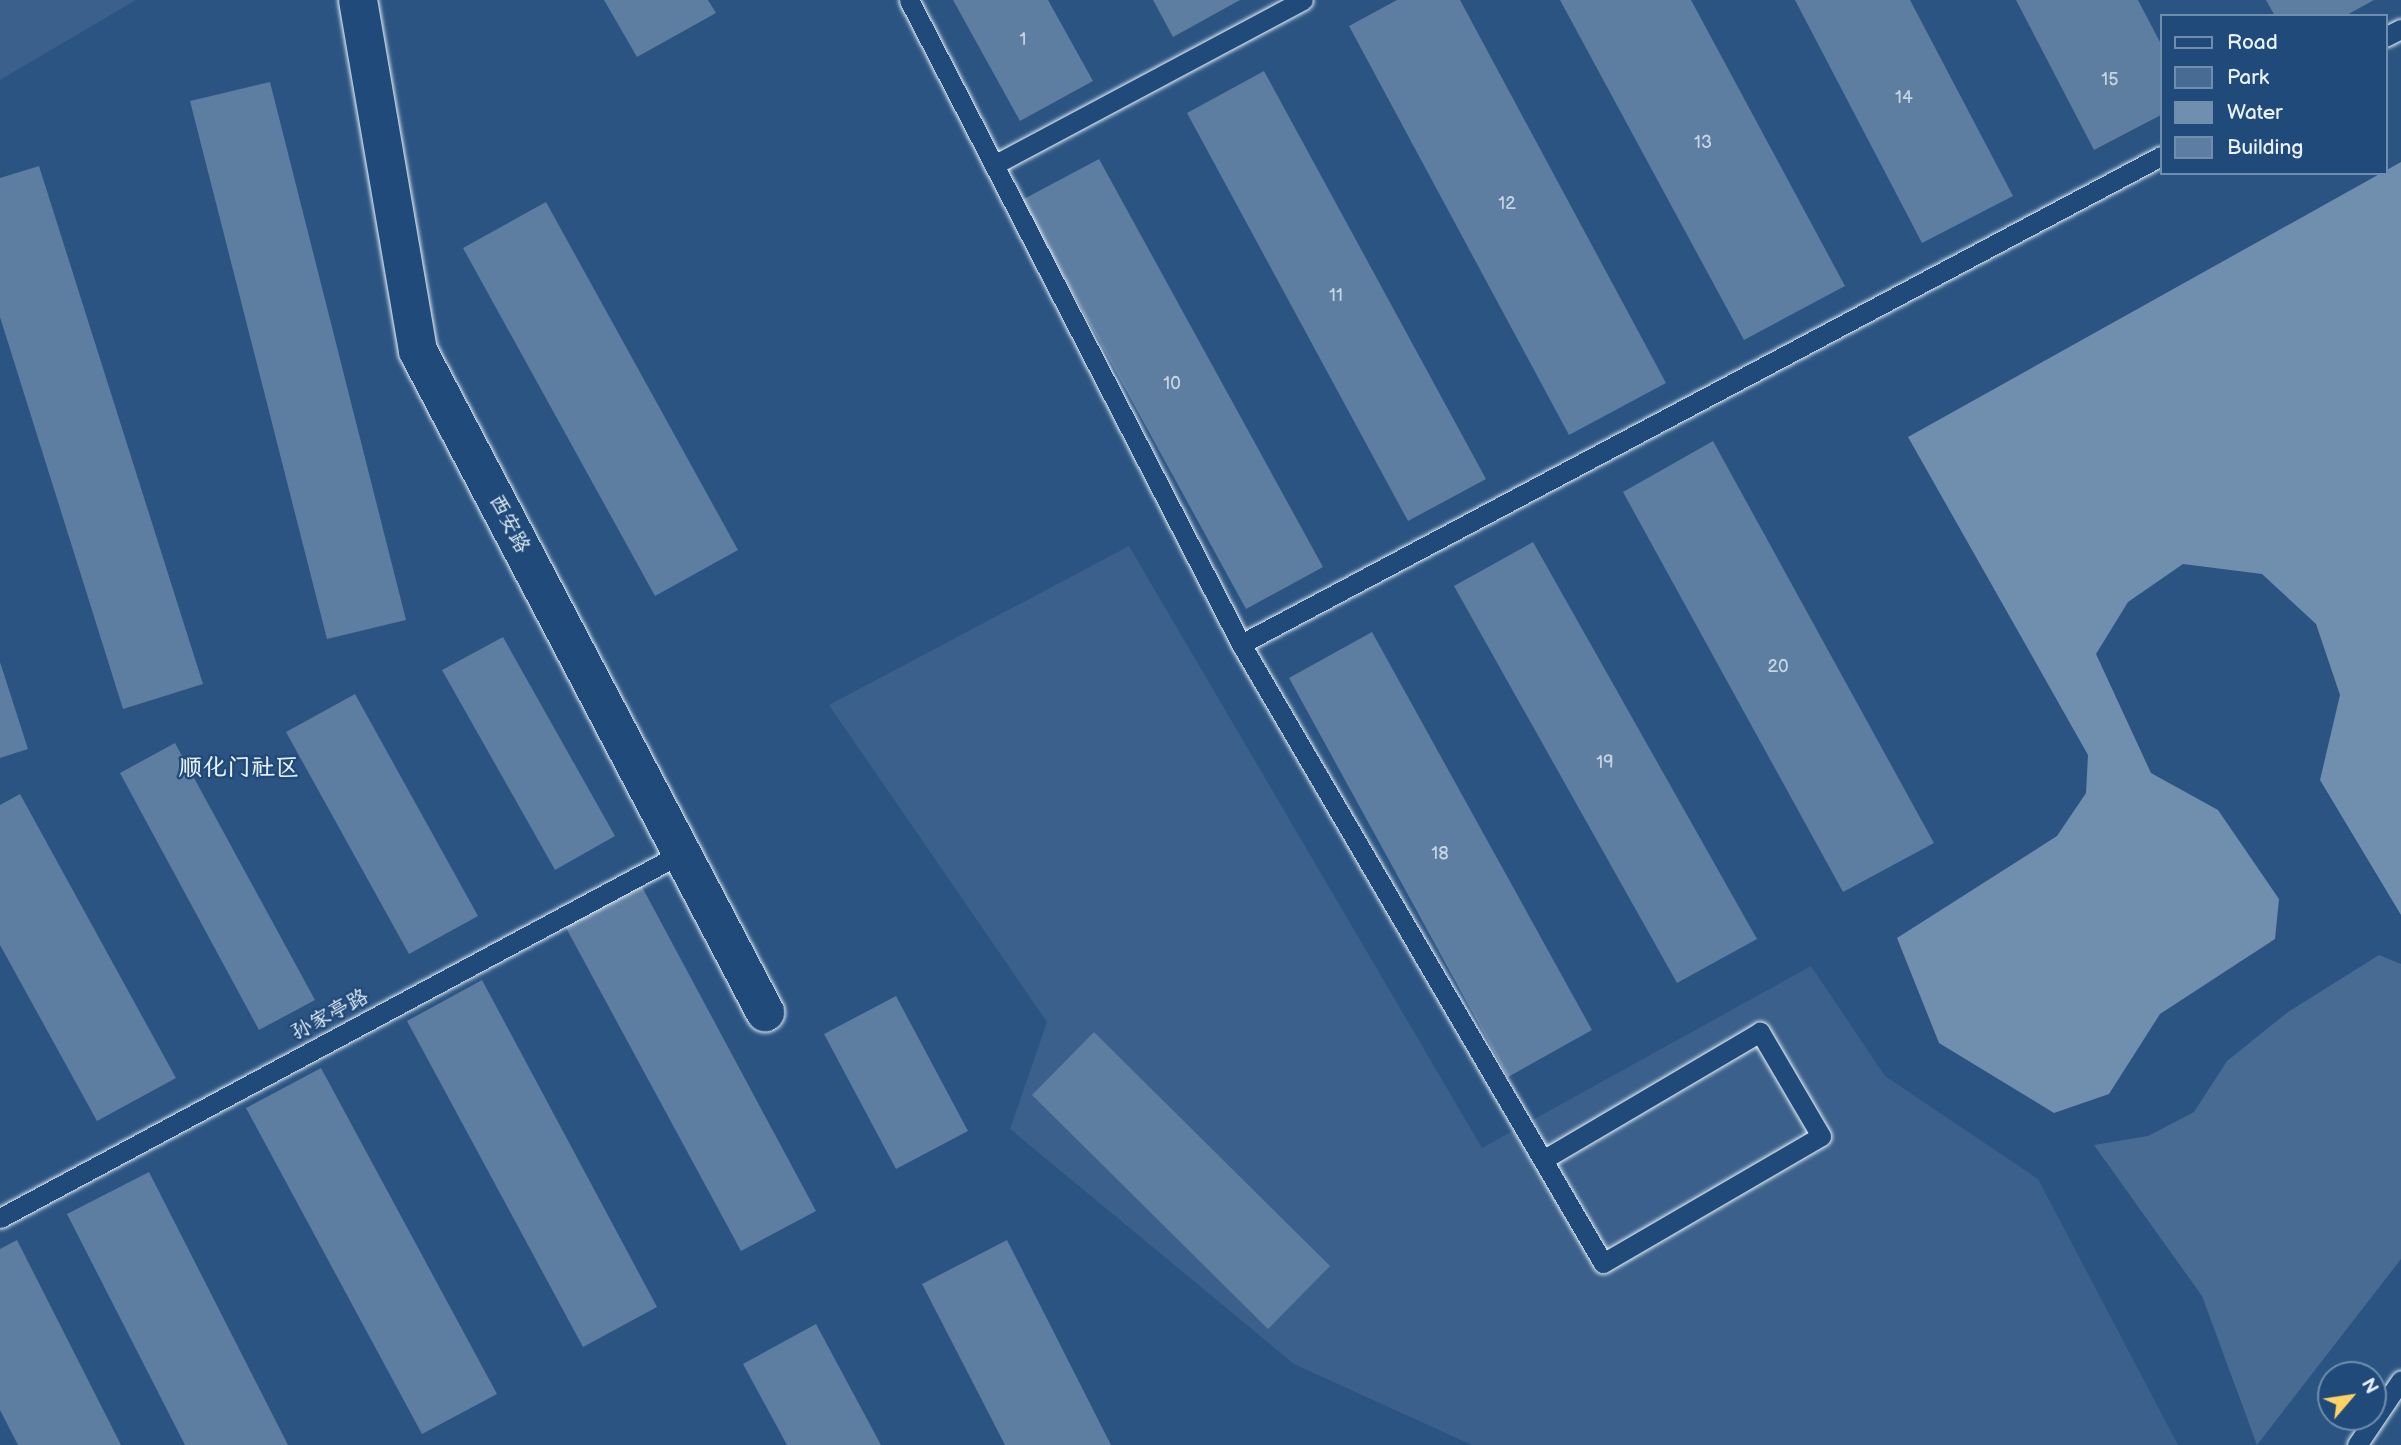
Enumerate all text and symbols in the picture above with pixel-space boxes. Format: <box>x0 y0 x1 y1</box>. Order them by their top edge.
legend <box>2160 14 2387 175</box>
house number: 1 <box>1020 29 1026 51</box>
text: Road <box>2227 30 2278 55</box>
text: Park <box>2227 65 2269 90</box>
house number: 15 <box>2101 69 2119 91</box>
house number: 14 <box>1895 87 1913 109</box>
text: Water <box>2227 100 2283 125</box>
house number: 13 <box>1694 132 1712 154</box>
text: Building <box>2227 135 2303 160</box>
house number: 12 <box>1498 193 1516 215</box>
house number: 11 <box>1329 285 1343 307</box>
house number: 10 <box>1163 373 1181 395</box>
street label: 西安路 <box>483 490 535 558</box>
house number: 20 <box>1767 656 1789 678</box>
house number: 19 <box>1596 752 1614 774</box>
district label: 顺化门社区 <box>179 754 299 782</box>
house number: 18 <box>1431 843 1449 865</box>
street label: 孙家亭路 <box>287 984 373 1046</box>
north arrow <box>2317 1361 2387 1431</box>
text: N <box>2356 1375 2383 1398</box>

